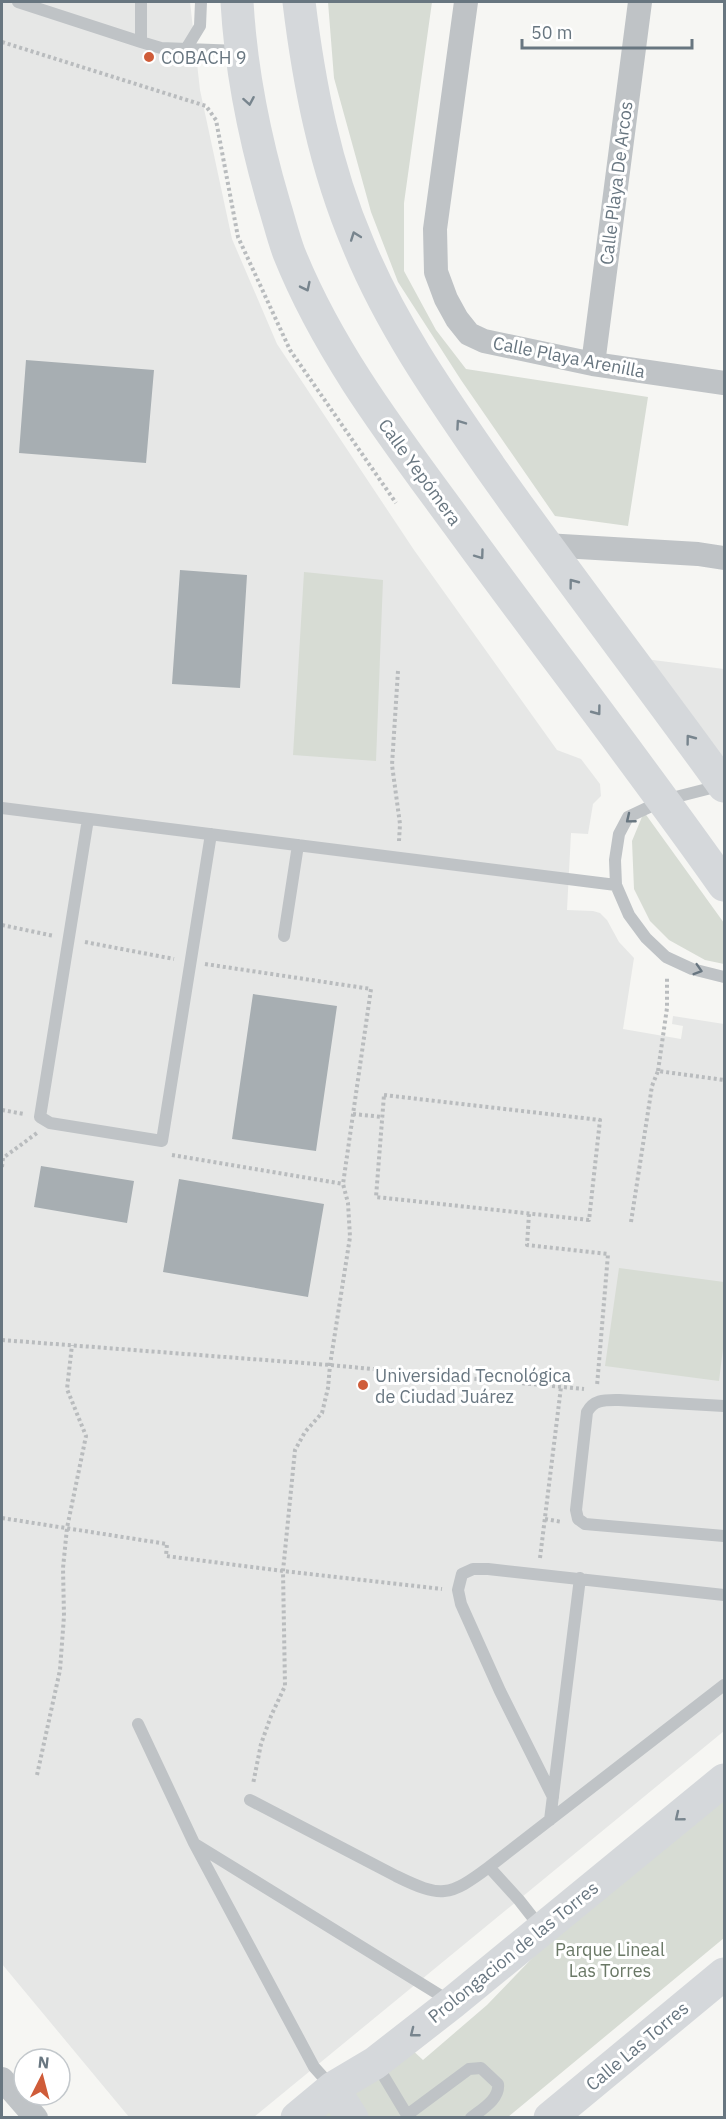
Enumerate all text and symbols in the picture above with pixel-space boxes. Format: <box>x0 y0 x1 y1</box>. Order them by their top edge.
scale bar <box>522 12 692 50</box>
text: 50 m <box>531 21 573 44</box>
place label: COBACH 9 <box>161 46 246 69</box>
marker: COBACH 9 <box>142 50 156 64</box>
one-way arrow <box>242 96 255 106</box>
street label: Calle Playa De Arcos <box>595 100 637 266</box>
one-way arrow <box>349 231 362 242</box>
one-way arrow <box>298 280 310 291</box>
street label: Calle Playa Arenilla <box>491 331 647 383</box>
street label: Calle Yepómera <box>374 414 467 530</box>
one-way arrow <box>456 419 467 430</box>
one-way arrow <box>473 549 484 560</box>
one-way arrow <box>569 578 580 589</box>
one-way arrow <box>590 705 601 716</box>
one-way arrow <box>686 735 697 746</box>
one-way arrow <box>626 811 637 822</box>
one-way arrow <box>692 963 703 975</box>
place label: Universidad Tecnológica de Ciudad Juárez <box>375 1364 572 1408</box>
marker: Universidad Tecnológica de Ciudad Juárez <box>356 1378 370 1392</box>
one-way arrow <box>675 1810 686 1821</box>
street label: Prolongacion de las Torres <box>423 1876 603 2028</box>
park label: Parque Lineal Las Torres <box>555 1938 665 1982</box>
street label: Calle Las Torres <box>581 1996 693 2096</box>
one-way arrow <box>410 2025 421 2036</box>
north arrow <box>12 2047 72 2107</box>
text: N <box>37 2052 50 2073</box>

